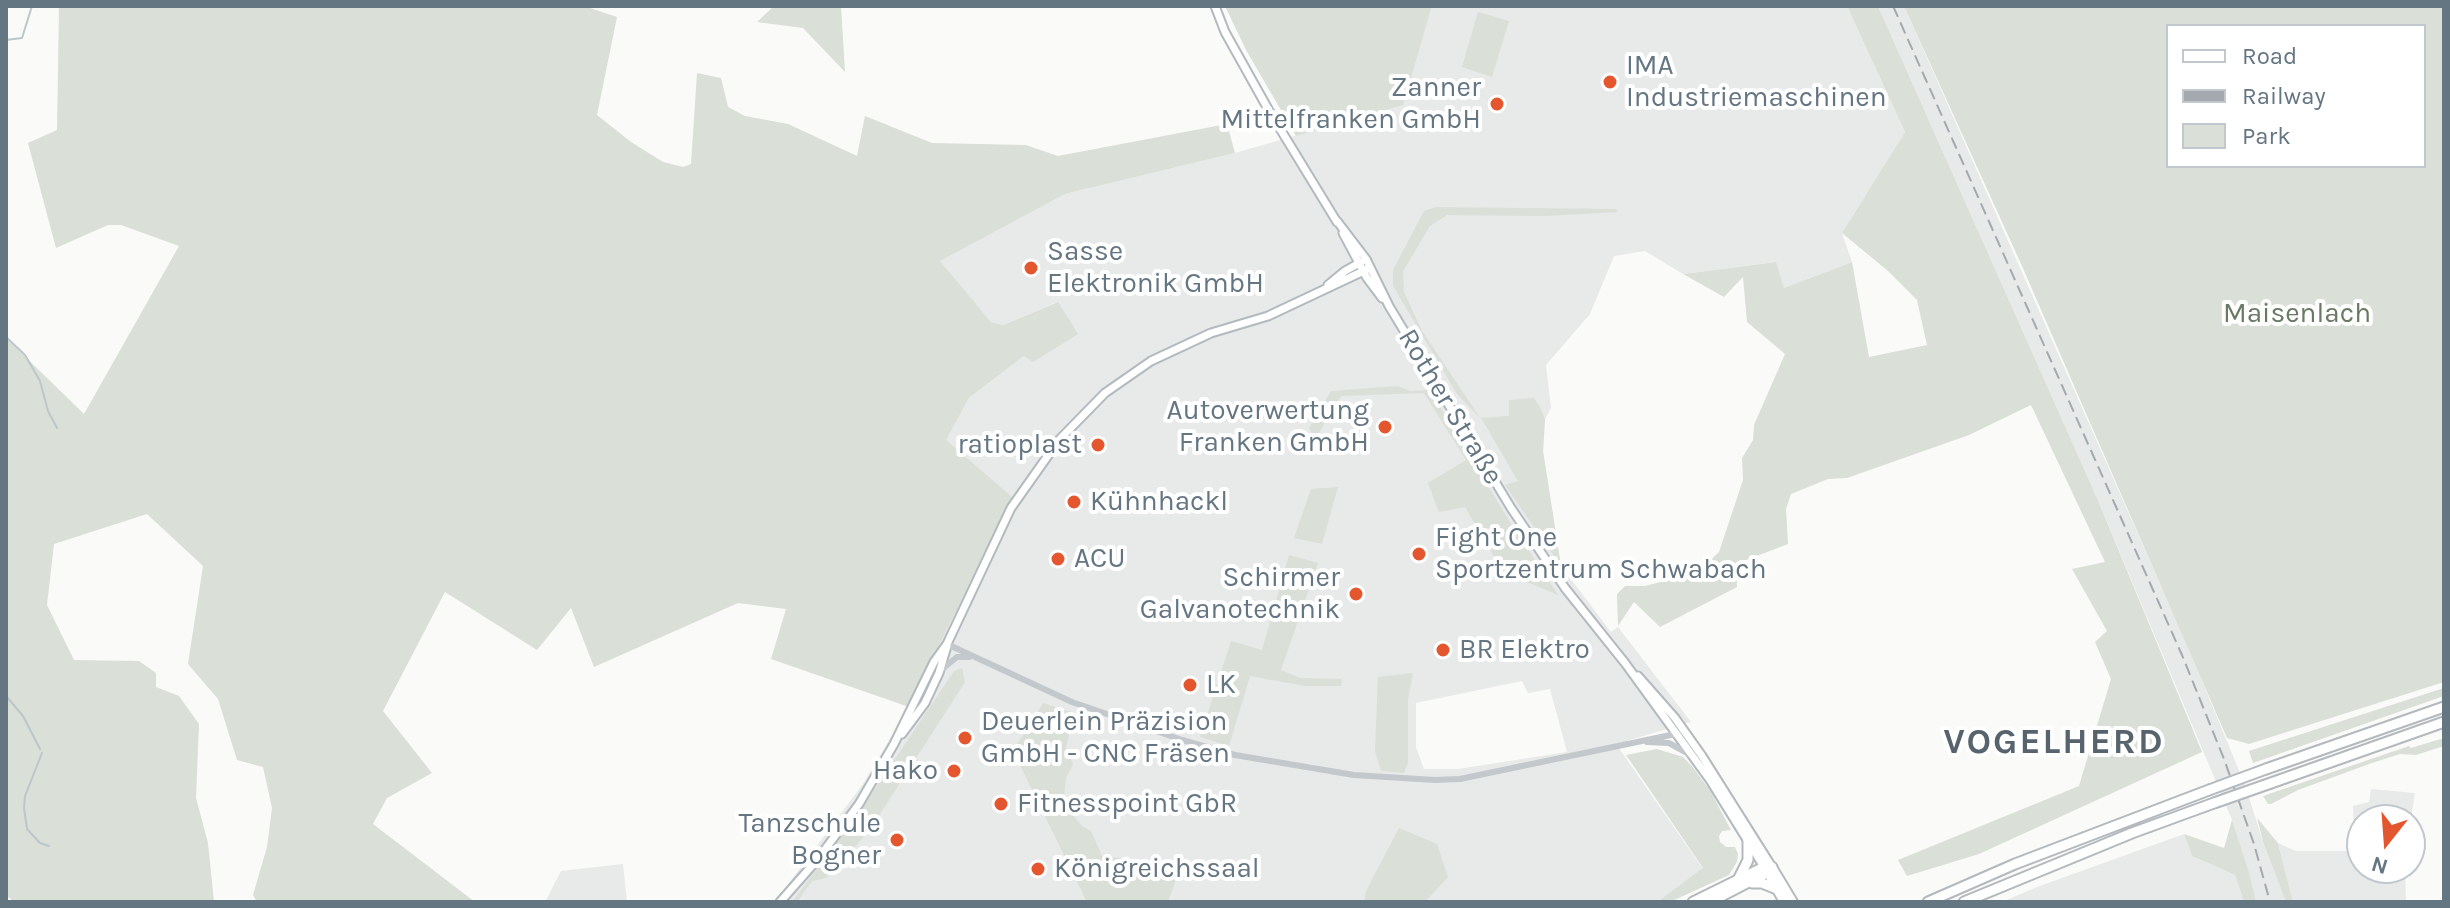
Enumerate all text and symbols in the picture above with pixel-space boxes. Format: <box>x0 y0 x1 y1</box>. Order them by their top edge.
legend <box>2166 24 2426 168</box>
text: Road <box>2242 42 2297 70</box>
place label: IMA Industriemaschinen <box>1626 49 1887 115</box>
place label: Zanner Mittelfranken GmbH <box>1220 71 1481 137</box>
marker: IMA Industriemaschinen <box>1601 73 1619 91</box>
text: Railway <box>2242 82 2326 110</box>
marker: Zanner Mittelfranken GmbH <box>1488 95 1506 113</box>
text: Park <box>2242 122 2291 150</box>
place label: Sasse Elektronik GmbH <box>1047 235 1264 301</box>
marker: Sasse Elektronik GmbH <box>1022 259 1040 277</box>
park label: Maisenlach <box>2223 297 2371 331</box>
street label: Rother Straße <box>1390 323 1510 491</box>
place label: Autoverwertung Franken GmbH <box>1167 394 1369 460</box>
marker: Autoverwertung Franken GmbH <box>1376 418 1394 436</box>
place label: ratioplast <box>957 428 1082 462</box>
marker: ratioplast <box>1089 436 1107 454</box>
place label: Kühnhackl <box>1090 485 1228 519</box>
marker: Kühnhackl <box>1065 493 1083 511</box>
place label: Fight One Sportzentrum Schwabach <box>1435 521 1767 587</box>
place label: ACU <box>1074 542 1126 576</box>
marker: Fight One Sportzentrum Schwabach <box>1410 545 1428 563</box>
marker: ACU <box>1049 550 1067 568</box>
place label: Schirmer Galvanotechnik <box>1140 561 1340 627</box>
marker: Schirmer Galvanotechnik <box>1347 585 1365 603</box>
place label: BR Elektro <box>1459 633 1590 667</box>
marker: BR Elektro <box>1434 641 1452 659</box>
place label: LK <box>1206 668 1236 702</box>
marker: LK <box>1181 676 1199 694</box>
place label: Deuerlein Präzision GmbH - CNC Fräsen <box>981 705 1230 771</box>
district label: VOGELHERD <box>1943 721 2165 765</box>
marker: Deuerlein Präzision GmbH - CNC Fräsen <box>956 729 974 747</box>
place label: Hako <box>873 754 938 788</box>
marker: Hako <box>945 762 963 780</box>
place label: Fitnesspoint GbR <box>1017 787 1237 821</box>
marker: Fitnesspoint GbR <box>992 795 1010 813</box>
north arrow <box>2346 804 2426 884</box>
place label: Tanzschule Bogner <box>739 807 881 873</box>
marker: Tanzschule Bogner <box>888 831 906 849</box>
text: N <box>2368 850 2391 880</box>
place label: Königreichssaal <box>1054 852 1260 886</box>
marker: Königreichssaal <box>1029 860 1047 878</box>

